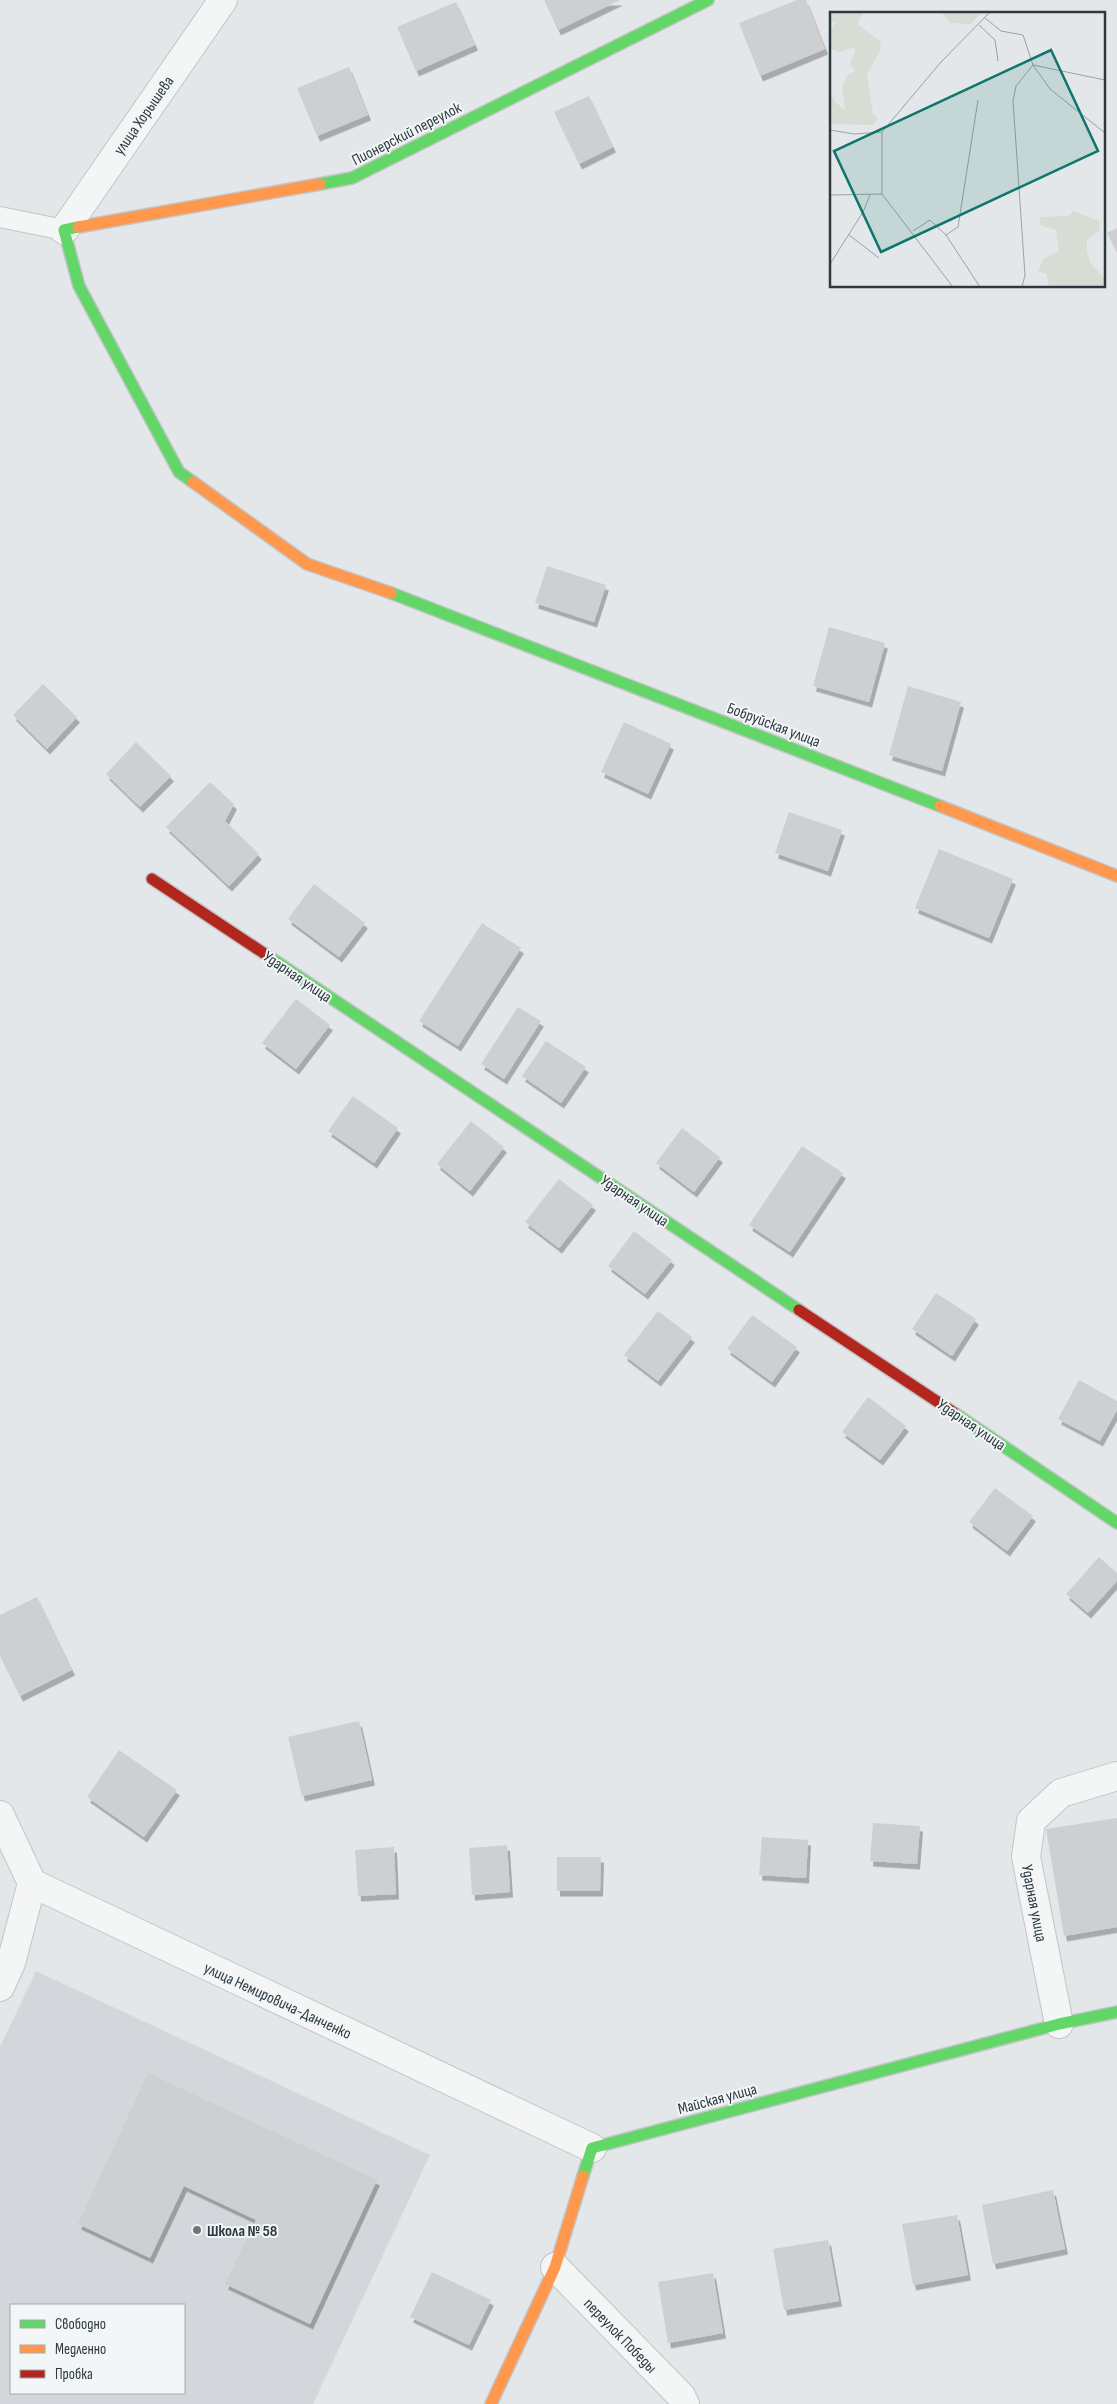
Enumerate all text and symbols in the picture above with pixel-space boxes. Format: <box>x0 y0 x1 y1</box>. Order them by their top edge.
inset map <box>830 12 1104 288</box>
street label: улица Хорышева <box>110 73 178 159</box>
street label: Пионерский переулок <box>349 98 465 170</box>
street label: Бобруйская улица <box>724 699 823 752</box>
street label: Ударная улица <box>259 947 335 1007</box>
street label: Ударная улица <box>596 1171 672 1231</box>
street label: Ударная улица <box>933 1395 1009 1455</box>
street label: Ударная улица <box>1017 1863 1050 1944</box>
street label: улица Немировича-Данченко <box>201 1959 354 2044</box>
street label: Майская улица <box>676 2080 759 2119</box>
place label: Школа № 58 <box>207 2222 278 2241</box>
marker: Школа № 58 <box>191 2224 203 2236</box>
street label: переулок Победы <box>579 2295 660 2377</box>
legend <box>10 2304 185 2394</box>
text: Свободно <box>55 2315 106 2334</box>
text: Медленно <box>55 2340 106 2359</box>
text: Пробка <box>55 2365 93 2384</box>

